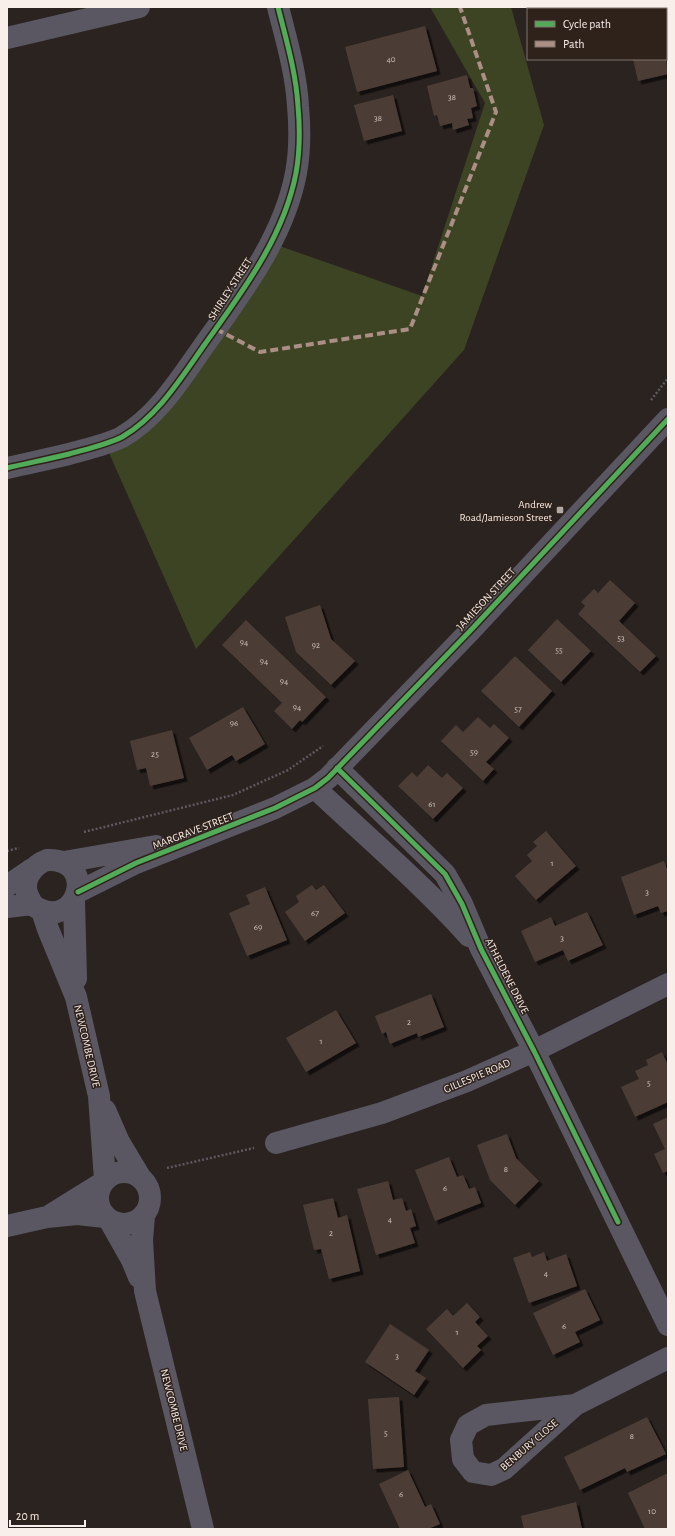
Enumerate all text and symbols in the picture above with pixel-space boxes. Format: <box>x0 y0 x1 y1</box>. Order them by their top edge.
legend <box>527 8 667 60</box>
text: Cycle path <box>563 18 611 31</box>
text: Path <box>563 38 585 50</box>
house number: 40 <box>386 55 396 64</box>
house number: 38 <box>448 93 456 102</box>
house number: 38 <box>374 114 382 123</box>
street label: SHIRLEY STREET <box>206 255 254 322</box>
place label: Andrew Road/Jamieson Street <box>460 499 553 523</box>
marker: Andrew Road/Jamieson Street <box>555 505 565 515</box>
street label: JAMIESON STREET <box>454 565 518 632</box>
house number: 53 <box>617 634 625 643</box>
house number: 94 <box>240 638 249 647</box>
house number: 92 <box>312 641 320 650</box>
house number: 55 <box>555 646 563 655</box>
house number: 94 <box>260 657 269 666</box>
house number: 94 <box>280 677 289 686</box>
house number: 94 <box>293 703 302 712</box>
house number: 57 <box>514 705 522 714</box>
house number: 96 <box>230 719 238 728</box>
house number: 59 <box>470 748 478 757</box>
house number: 25 <box>151 750 159 759</box>
house number: 61 <box>428 800 436 809</box>
street label: MARGRAVE STREET <box>151 810 236 851</box>
house number: 1 <box>550 859 554 868</box>
house number: 3 <box>645 888 649 897</box>
house number: 67 <box>311 909 319 918</box>
house number: 69 <box>254 923 262 932</box>
house number: 3 <box>560 934 564 943</box>
street label: ATHELDENE DRIVE <box>483 936 531 1016</box>
street label: NEWCOMBE DRIVE <box>72 1004 102 1089</box>
house number: 2 <box>407 1018 411 1027</box>
house number: 1 <box>319 1037 323 1046</box>
street label: GILLESPIE ROAD <box>442 1057 512 1095</box>
house number: 5 <box>647 1079 651 1088</box>
house number: 8 <box>504 1165 508 1174</box>
house number: 6 <box>443 1184 447 1193</box>
house number: 4 <box>388 1215 393 1224</box>
house number: 2 <box>329 1229 333 1238</box>
house number: 4 <box>544 1269 549 1278</box>
house number: 6 <box>562 1322 566 1331</box>
house number: 1 <box>455 1328 459 1337</box>
house number: 3 <box>395 1352 399 1361</box>
street label: NEWCOMBE DRIVE <box>158 1368 190 1453</box>
street label: BENBURY CLOSE <box>498 1417 560 1473</box>
house number: 5 <box>384 1429 388 1438</box>
house number: 8 <box>630 1432 634 1441</box>
house number: 6 <box>399 1490 403 1499</box>
scale bar <box>10 1502 85 1528</box>
house number: 10 <box>648 1507 656 1516</box>
text: 20 m <box>16 1510 39 1522</box>

